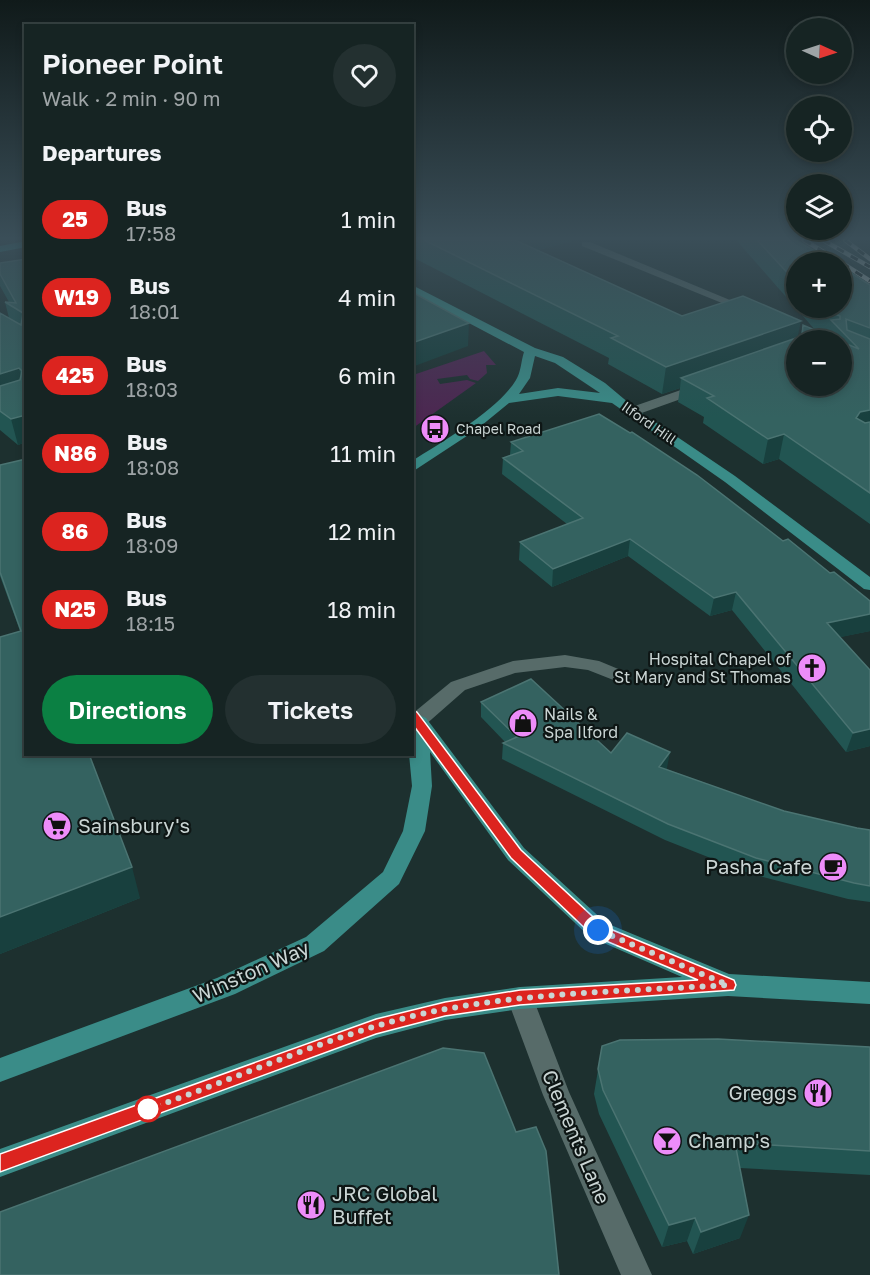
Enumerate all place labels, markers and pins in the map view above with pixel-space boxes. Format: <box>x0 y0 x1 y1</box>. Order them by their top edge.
bus stop icon: Chapel Road <box>419 413 451 445</box>
place label: Chapel Road <box>456 420 541 437</box>
place label: Hospital Chapel of St Mary and St Thomas <box>614 649 791 687</box>
church icon: Hospital Chapel of St Mary and St Thomas <box>796 652 828 684</box>
place label: Nails & Spa Ilford <box>544 704 618 742</box>
shop icon: Nails & Spa Ilford <box>507 707 539 739</box>
supermarket icon: Sainsbury's <box>41 810 73 842</box>
place label: Sainsbury's <box>78 813 190 837</box>
cafe icon: Pasha Cafe <box>817 851 849 883</box>
place label: Pasha Cafe <box>705 854 812 878</box>
restaurant icon: Greggs <box>802 1077 834 1109</box>
place label: Greggs <box>729 1080 797 1104</box>
unlabelled marker <box>135 1096 161 1122</box>
bar icon: Champ's <box>651 1125 683 1157</box>
place label: Champ's <box>688 1128 770 1152</box>
place label: JRC Global Buffet <box>332 1181 438 1228</box>
restaurant icon: JRC Global Buffet <box>295 1189 327 1221</box>

